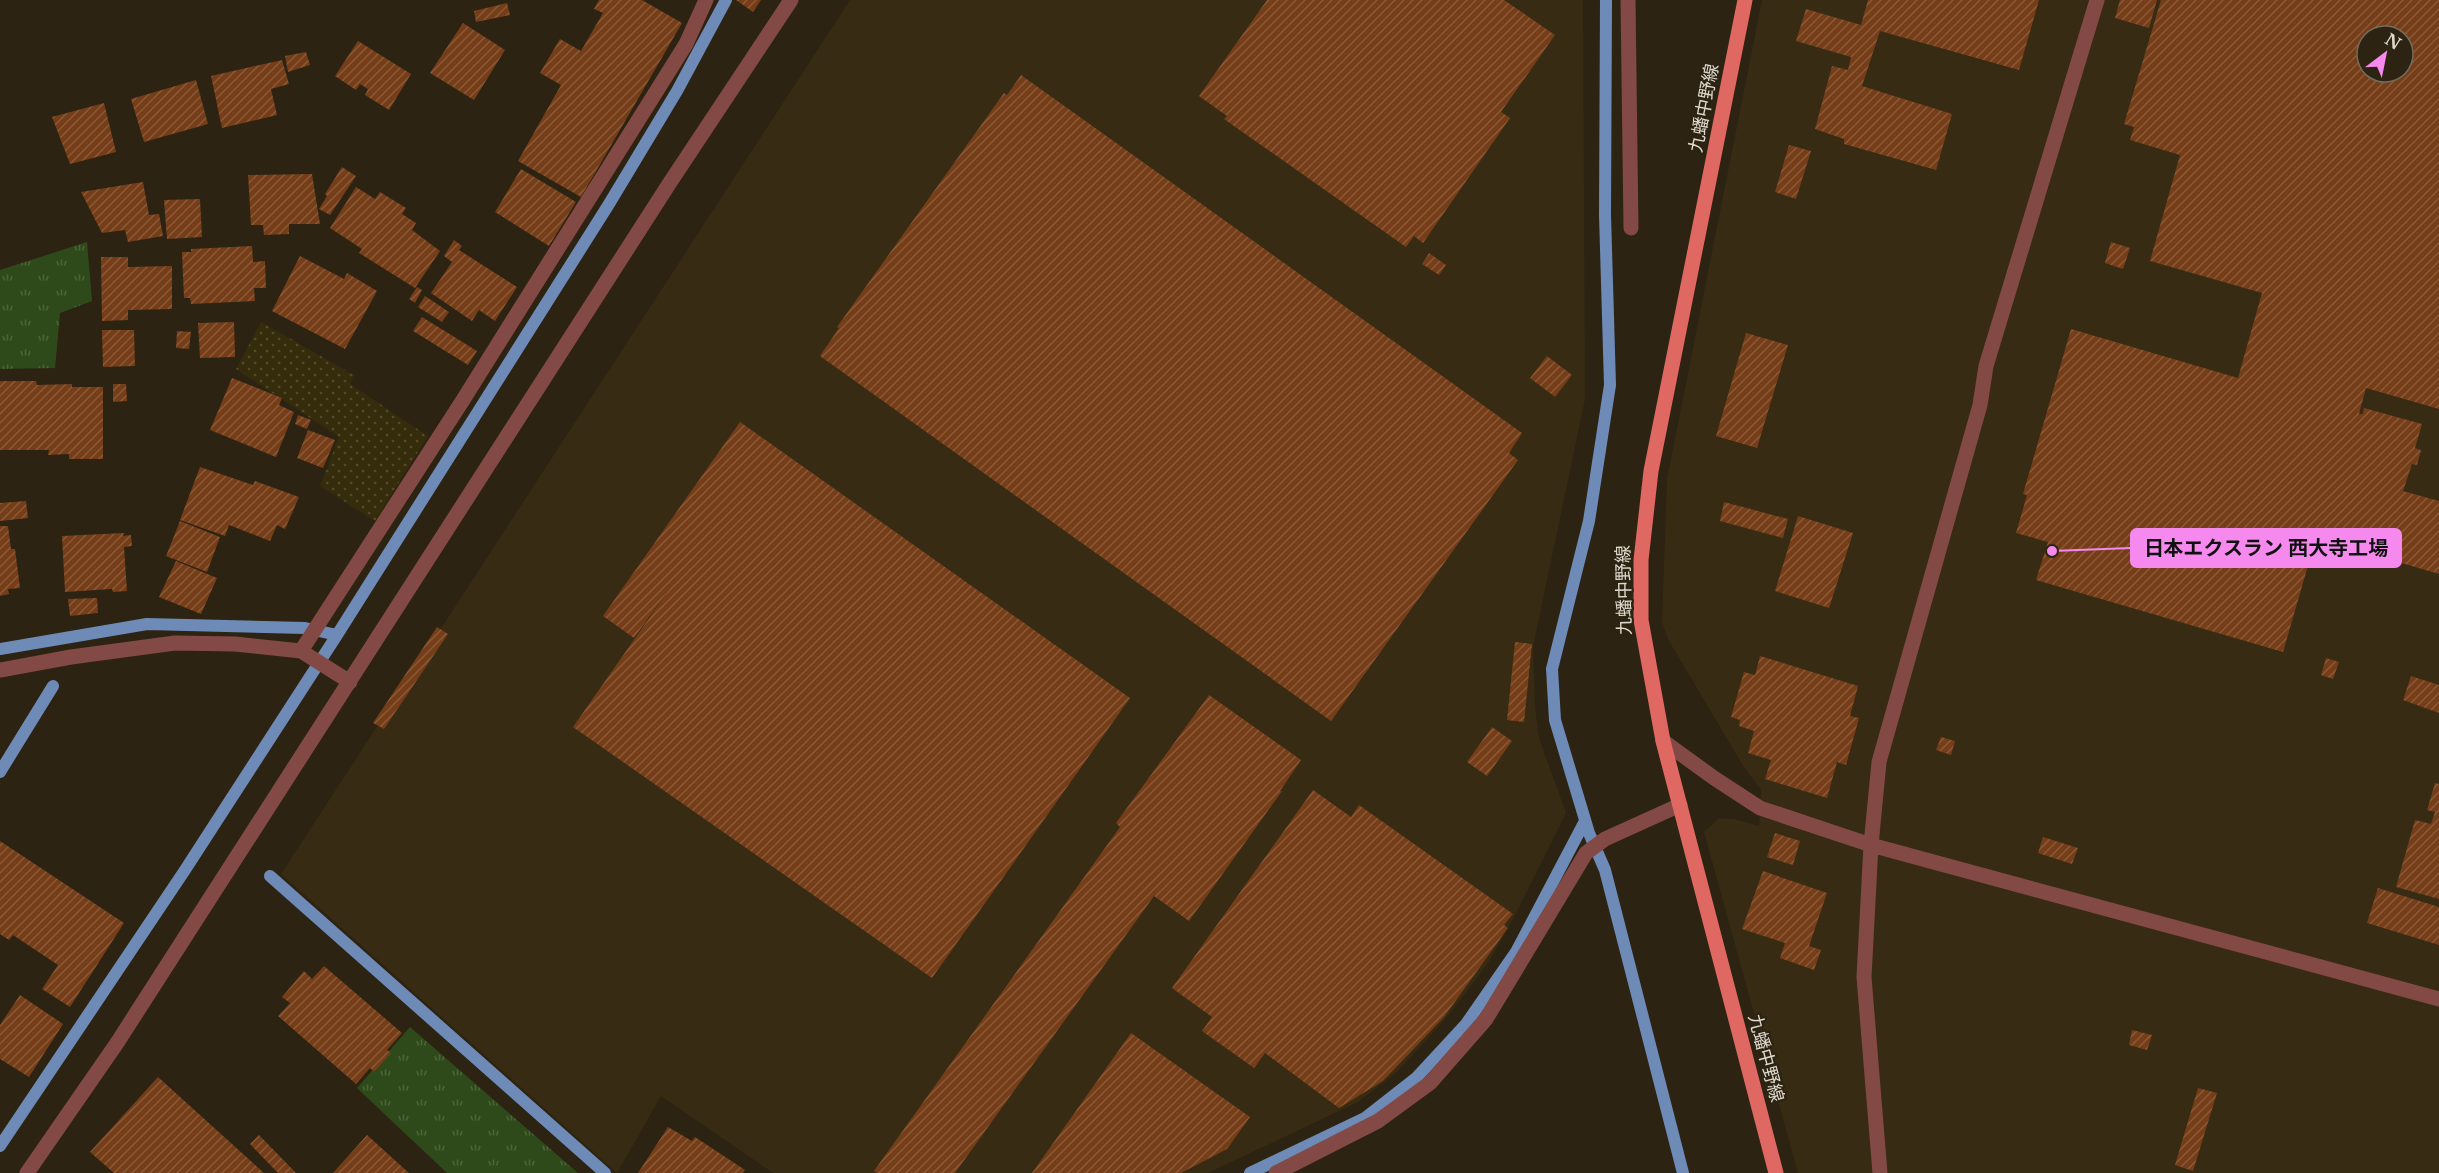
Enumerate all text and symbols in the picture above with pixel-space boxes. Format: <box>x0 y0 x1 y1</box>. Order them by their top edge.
north arrow <box>2355 24 2415 84</box>
text: N <box>2381 29 2405 54</box>
street label: 九蟠中野線 <box>1685 62 1723 154</box>
callout: 日本エクスラン 西大寺工場 <box>2131 529 2401 567</box>
text: 日本エクスラン 西大寺工場 <box>2144 536 2388 560</box>
street label: 九蟠中野線 <box>1612 545 1636 635</box>
street label: 九蟠中野線 <box>1744 1012 1788 1104</box>

